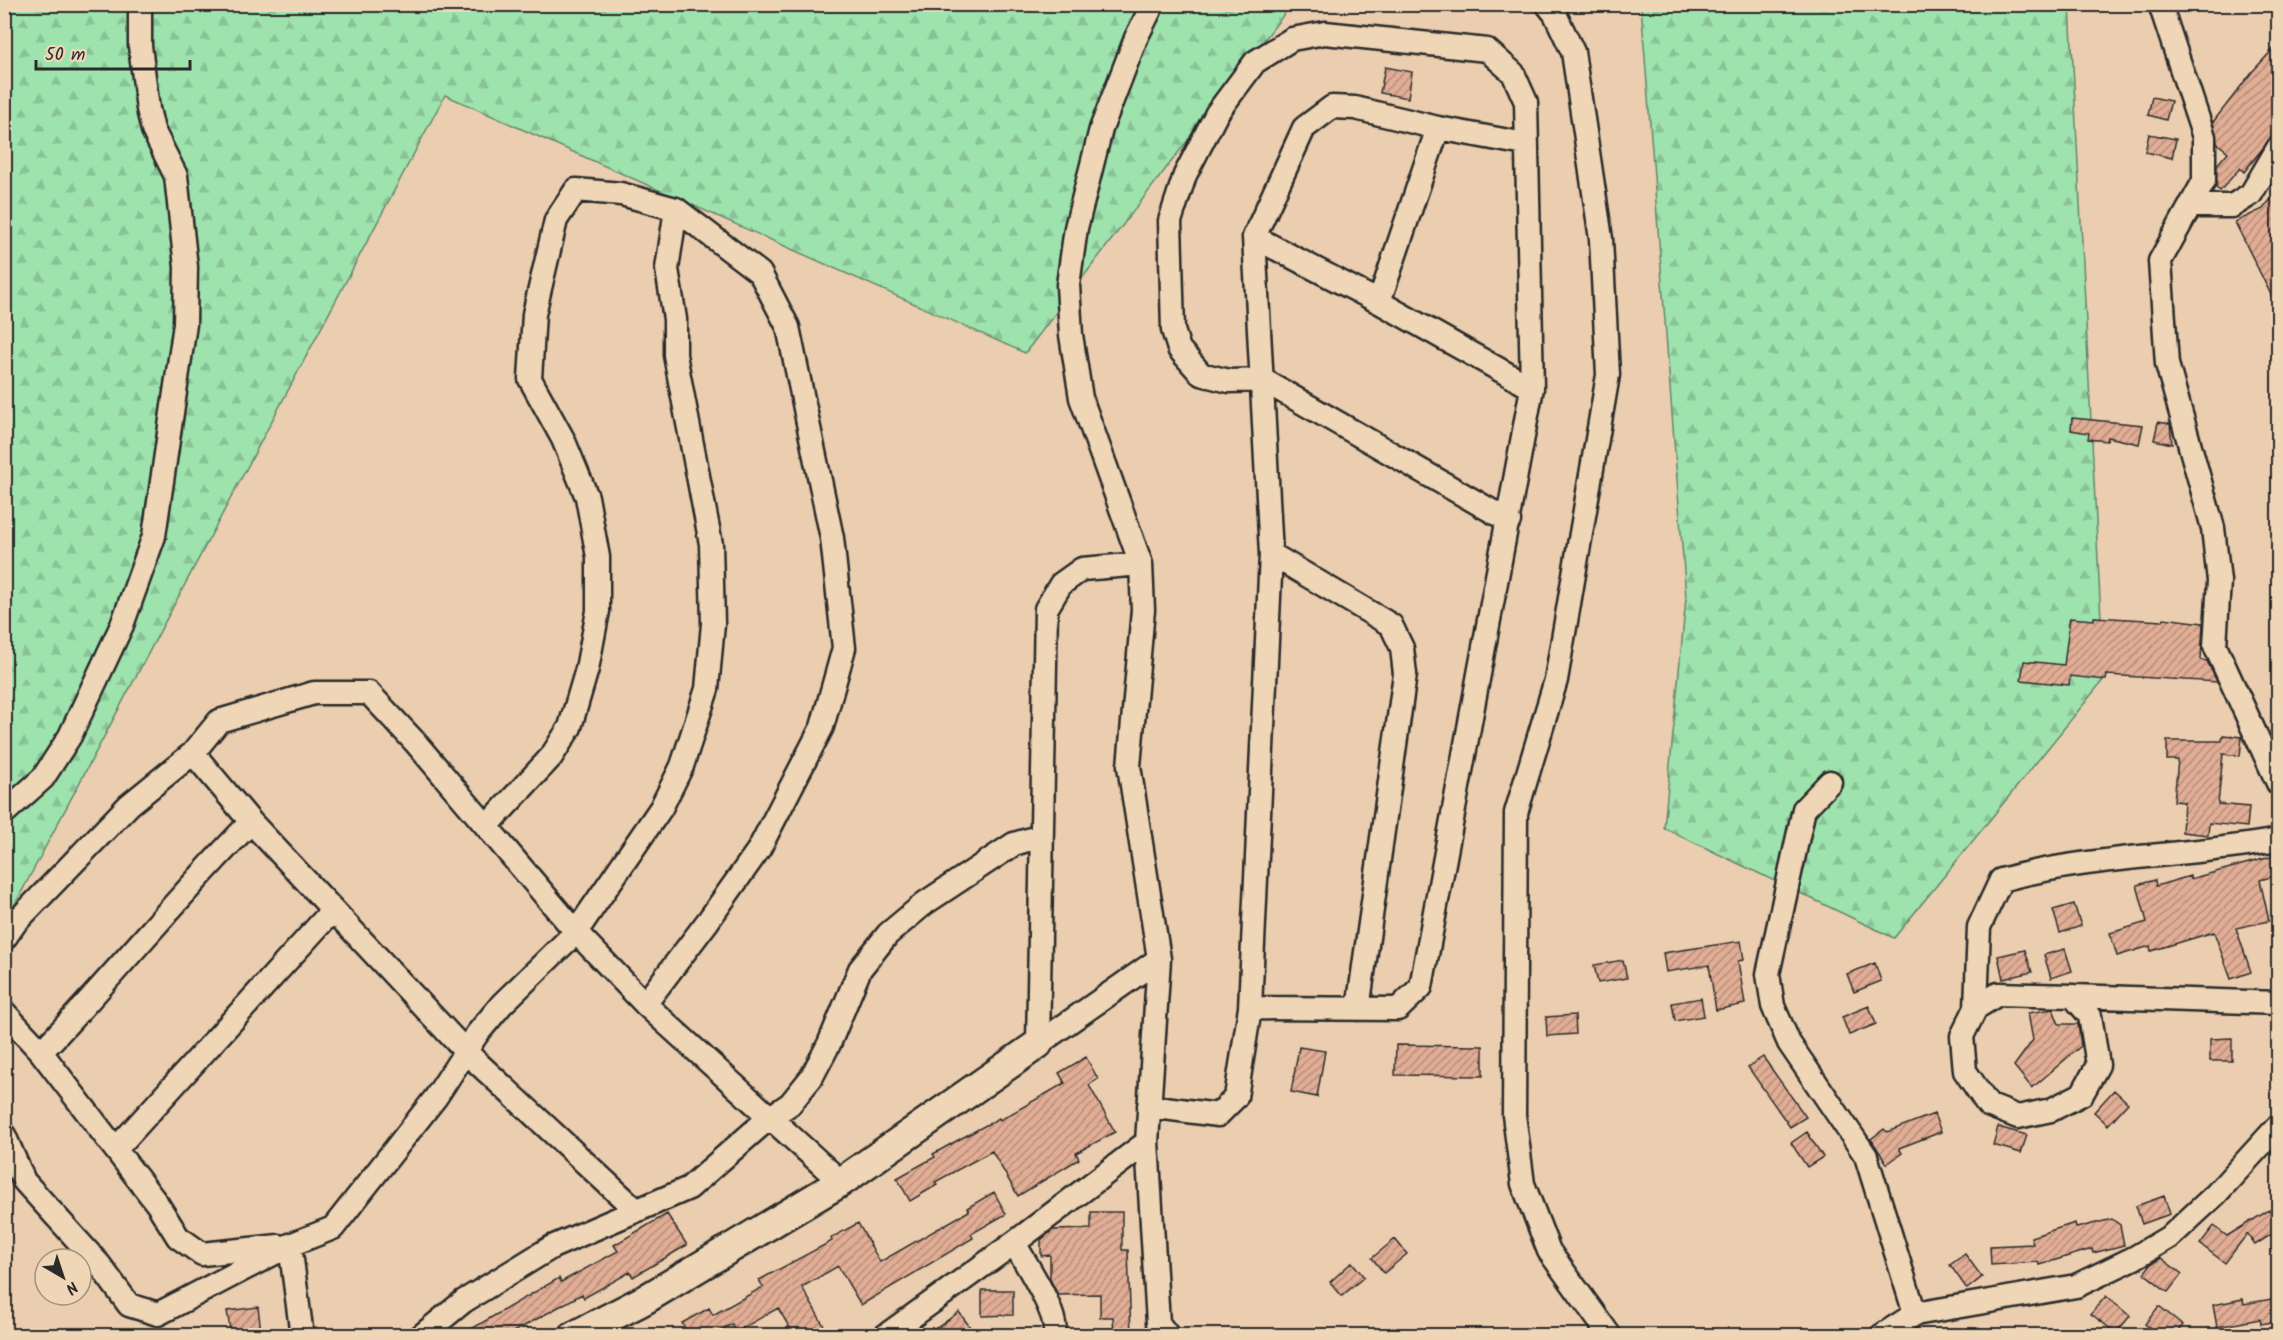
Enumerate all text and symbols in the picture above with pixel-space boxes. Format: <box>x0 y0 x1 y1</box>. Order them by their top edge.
scale bar <box>36 33 190 71</box>
text: 50 m <box>45 41 85 70</box>
north arrow <box>33 1247 93 1307</box>
text: N <box>60 1275 83 1300</box>

